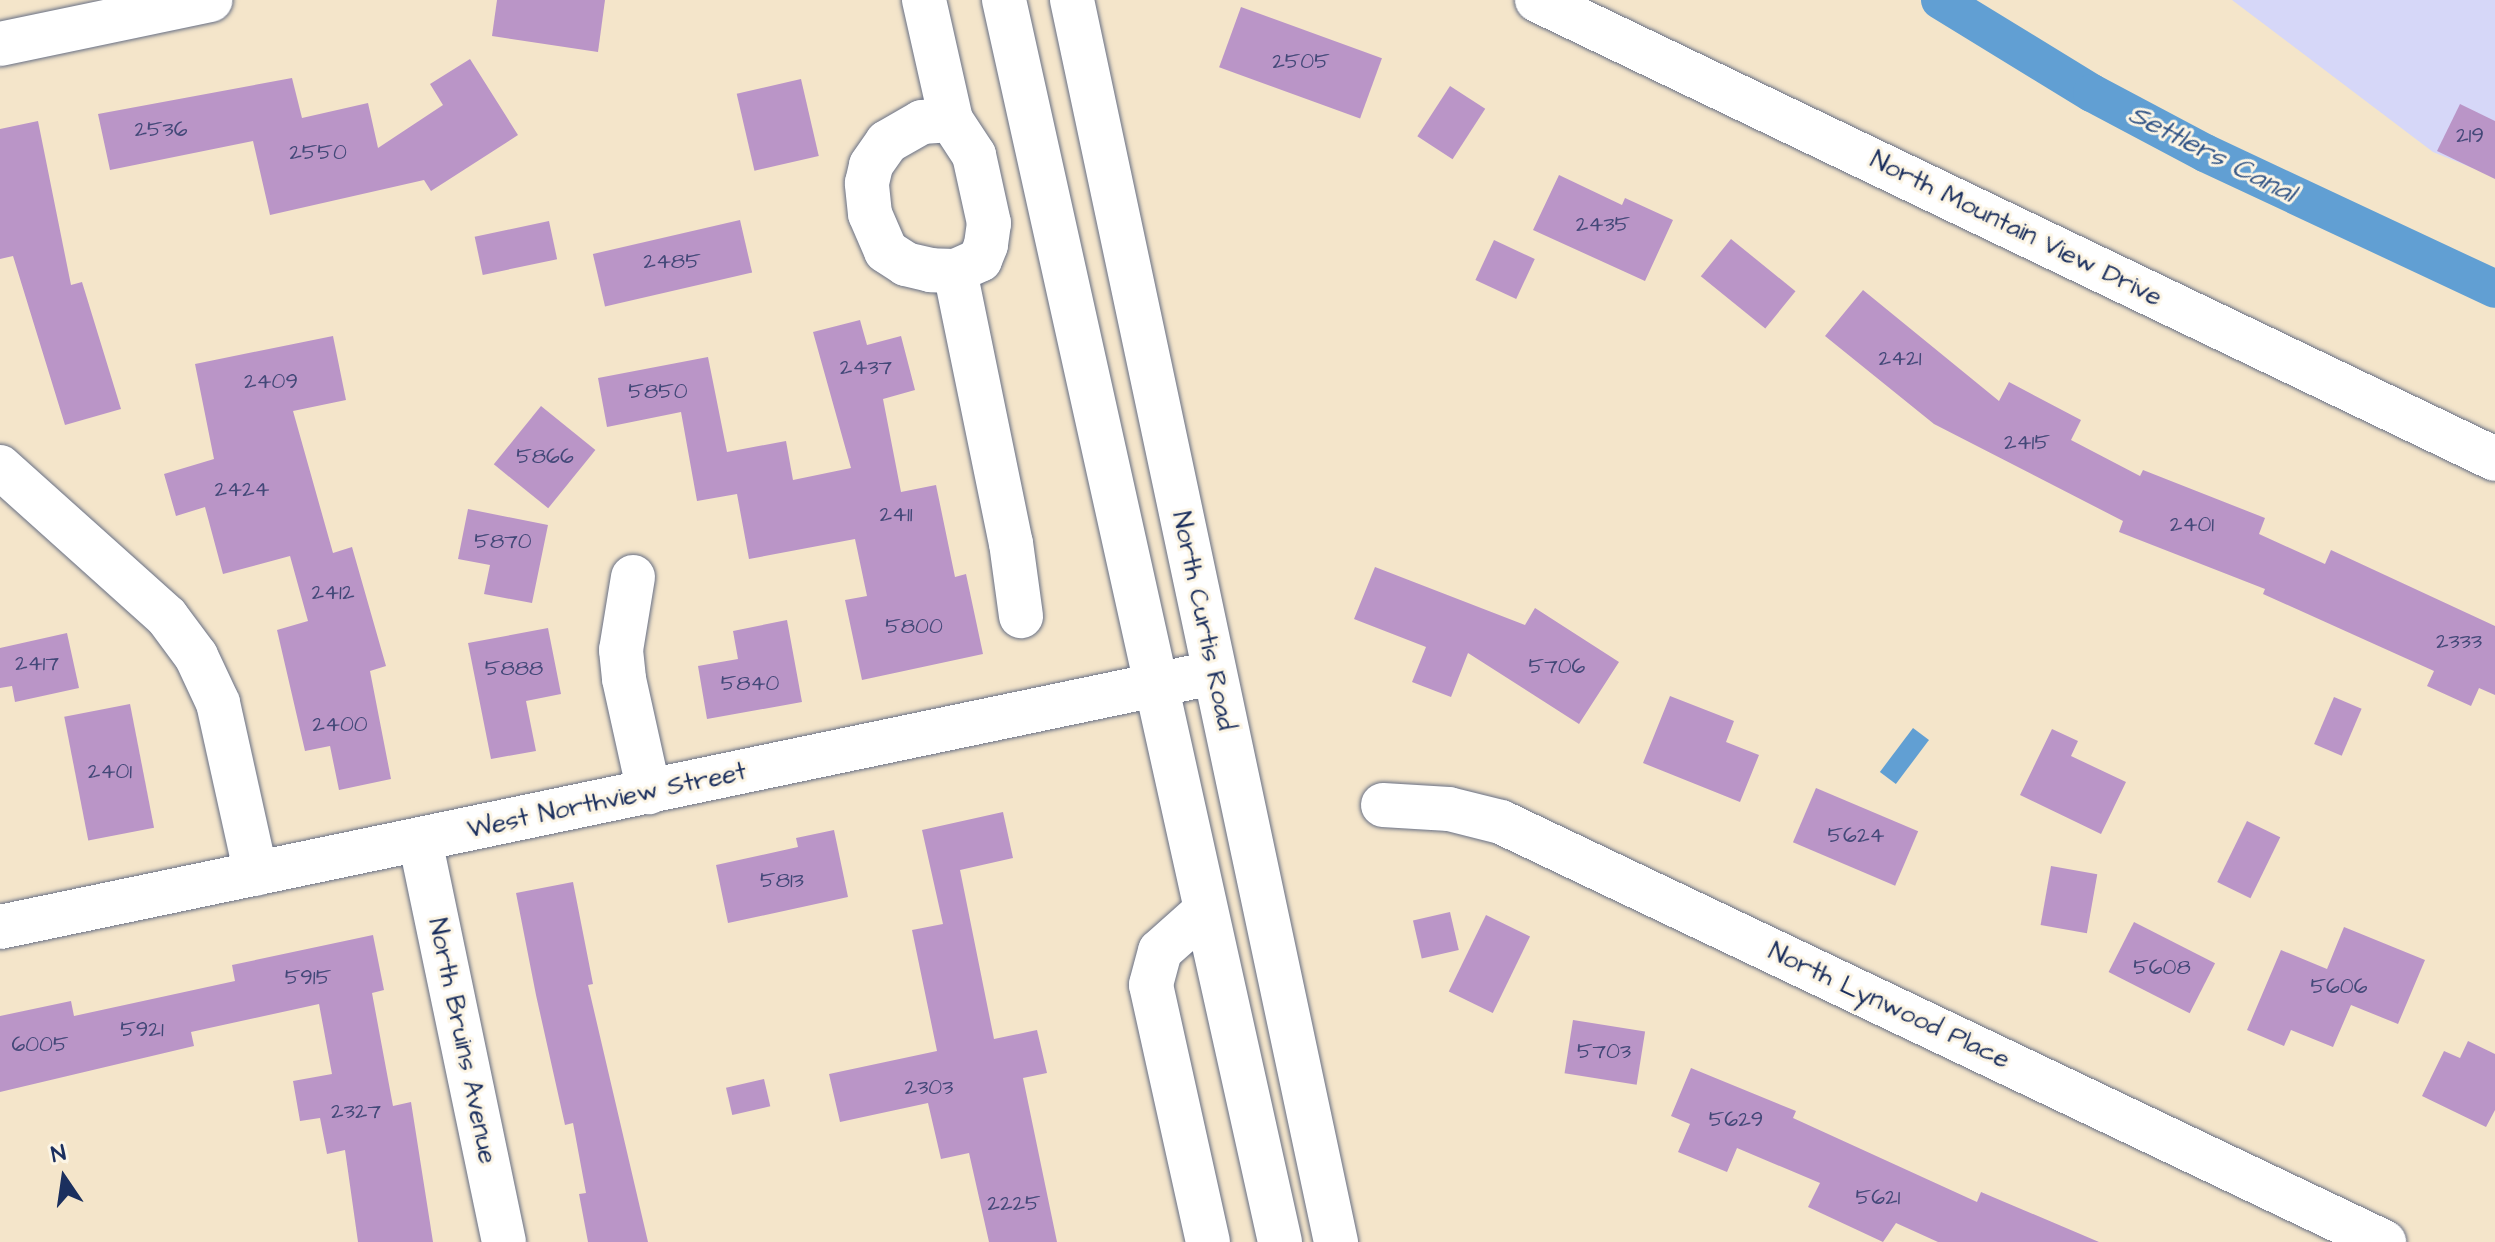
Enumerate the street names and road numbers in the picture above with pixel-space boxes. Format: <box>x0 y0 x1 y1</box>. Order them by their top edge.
street label: North Mountain View Drive <box>1865 145 2167 313</box>
street label: North Curtis Road <box>1165 509 1241 733</box>
street label: West Northview Street <box>465 756 749 846</box>
street label: North Bruins Avenue <box>421 916 503 1166</box>
street label: North Lynwood Place <box>1763 936 2015 1076</box>

